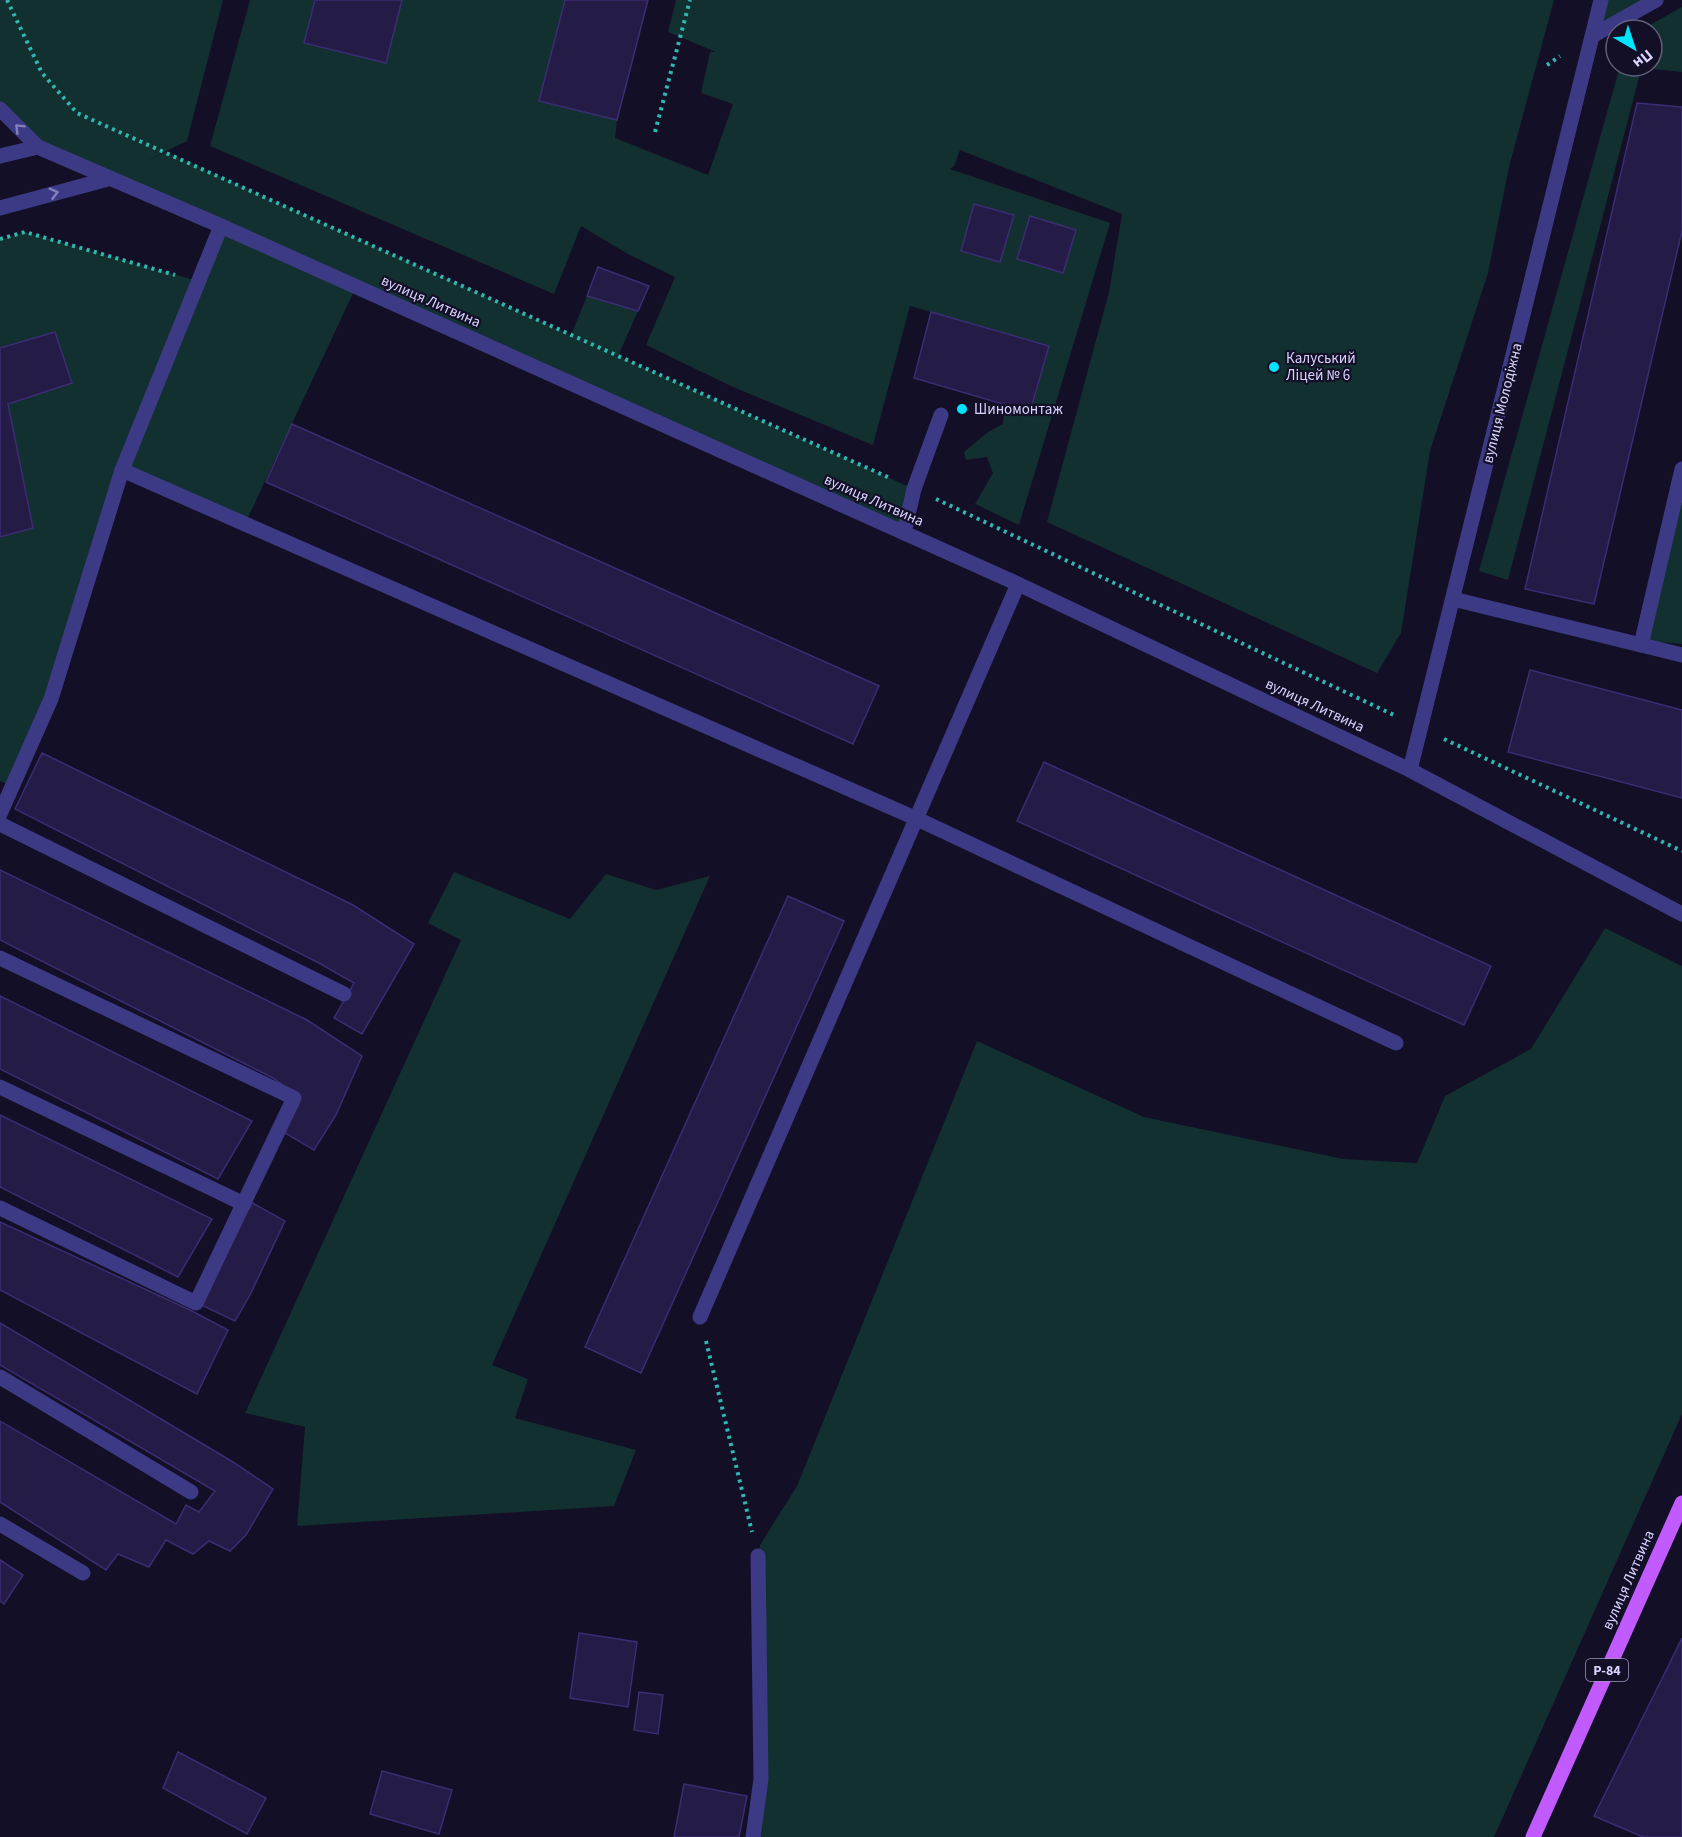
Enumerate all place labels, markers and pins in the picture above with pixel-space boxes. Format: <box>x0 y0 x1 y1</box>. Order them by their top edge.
place label: Калуський Ліцей № 6 <box>1286 348 1356 386</box>
marker: Калуський Ліцей № 6 <box>1267 360 1281 374</box>
place label: Шиномонтаж <box>974 399 1063 420</box>
marker: Шиномонтаж <box>955 402 969 416</box>

